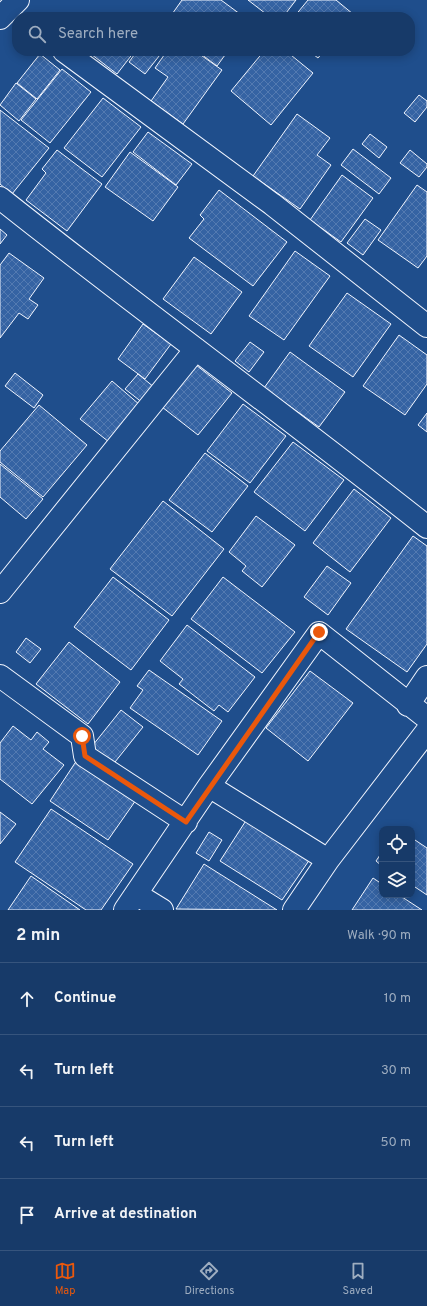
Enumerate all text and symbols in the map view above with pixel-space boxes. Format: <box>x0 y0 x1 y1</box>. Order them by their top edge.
search box <box>12 12 415 56</box>
icon: search <box>26 23 48 45</box>
text: Search here <box>58 25 138 44</box>
route end <box>310 623 328 641</box>
route start <box>73 727 91 745</box>
map controls <box>379 826 415 898</box>
button: locate <box>379 826 415 862</box>
button: layers <box>379 862 415 898</box>
text: 2 min <box>16 925 60 947</box>
text: Walk · 90 m <box>347 928 411 944</box>
icon: ahead <box>16 988 38 1010</box>
text: Continue <box>54 989 116 1008</box>
text: 10 m <box>384 991 411 1007</box>
icon: left <box>16 1060 38 1082</box>
text: Turn left <box>54 1061 114 1080</box>
text: 30 m <box>381 1063 411 1079</box>
icon: left <box>16 1132 38 1154</box>
text: Turn left <box>54 1133 114 1152</box>
text: 50 m <box>381 1135 411 1151</box>
icon: arrive <box>16 1204 38 1226</box>
text: Arrive at destination <box>54 1205 197 1224</box>
tab: Map <box>54 1260 76 1298</box>
tab: Directions <box>184 1260 234 1298</box>
tab: Saved <box>343 1260 373 1298</box>

